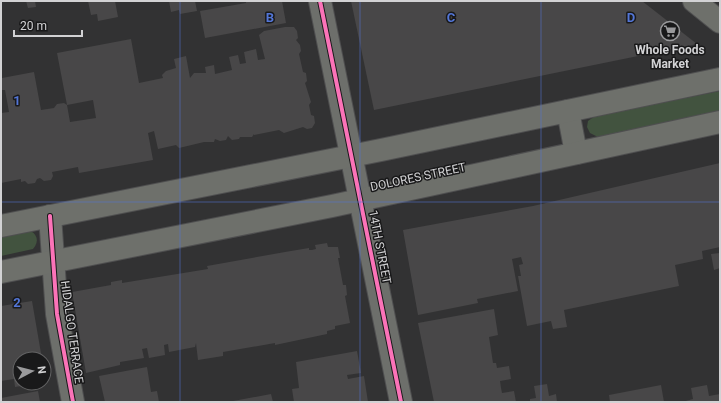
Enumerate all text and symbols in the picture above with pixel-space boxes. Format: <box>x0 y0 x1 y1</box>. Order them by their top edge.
text: B <box>266 10 274 25</box>
text: C <box>447 10 456 25</box>
text: D <box>627 10 635 25</box>
scale bar <box>14 12 82 38</box>
text: 20 m <box>20 19 47 33</box>
supermarket icon: Whole Foods Market <box>659 20 681 42</box>
place label: Whole Foods Market <box>635 43 705 71</box>
text: 1 <box>13 93 21 108</box>
street label: DOLORES STREET <box>369 160 467 194</box>
street label: 14TH STREET <box>366 209 394 285</box>
street label: HIDALGO TERRACE <box>58 280 86 385</box>
text: 2 <box>13 295 21 310</box>
north arrow <box>12 351 52 391</box>
text: N <box>35 365 48 375</box>

